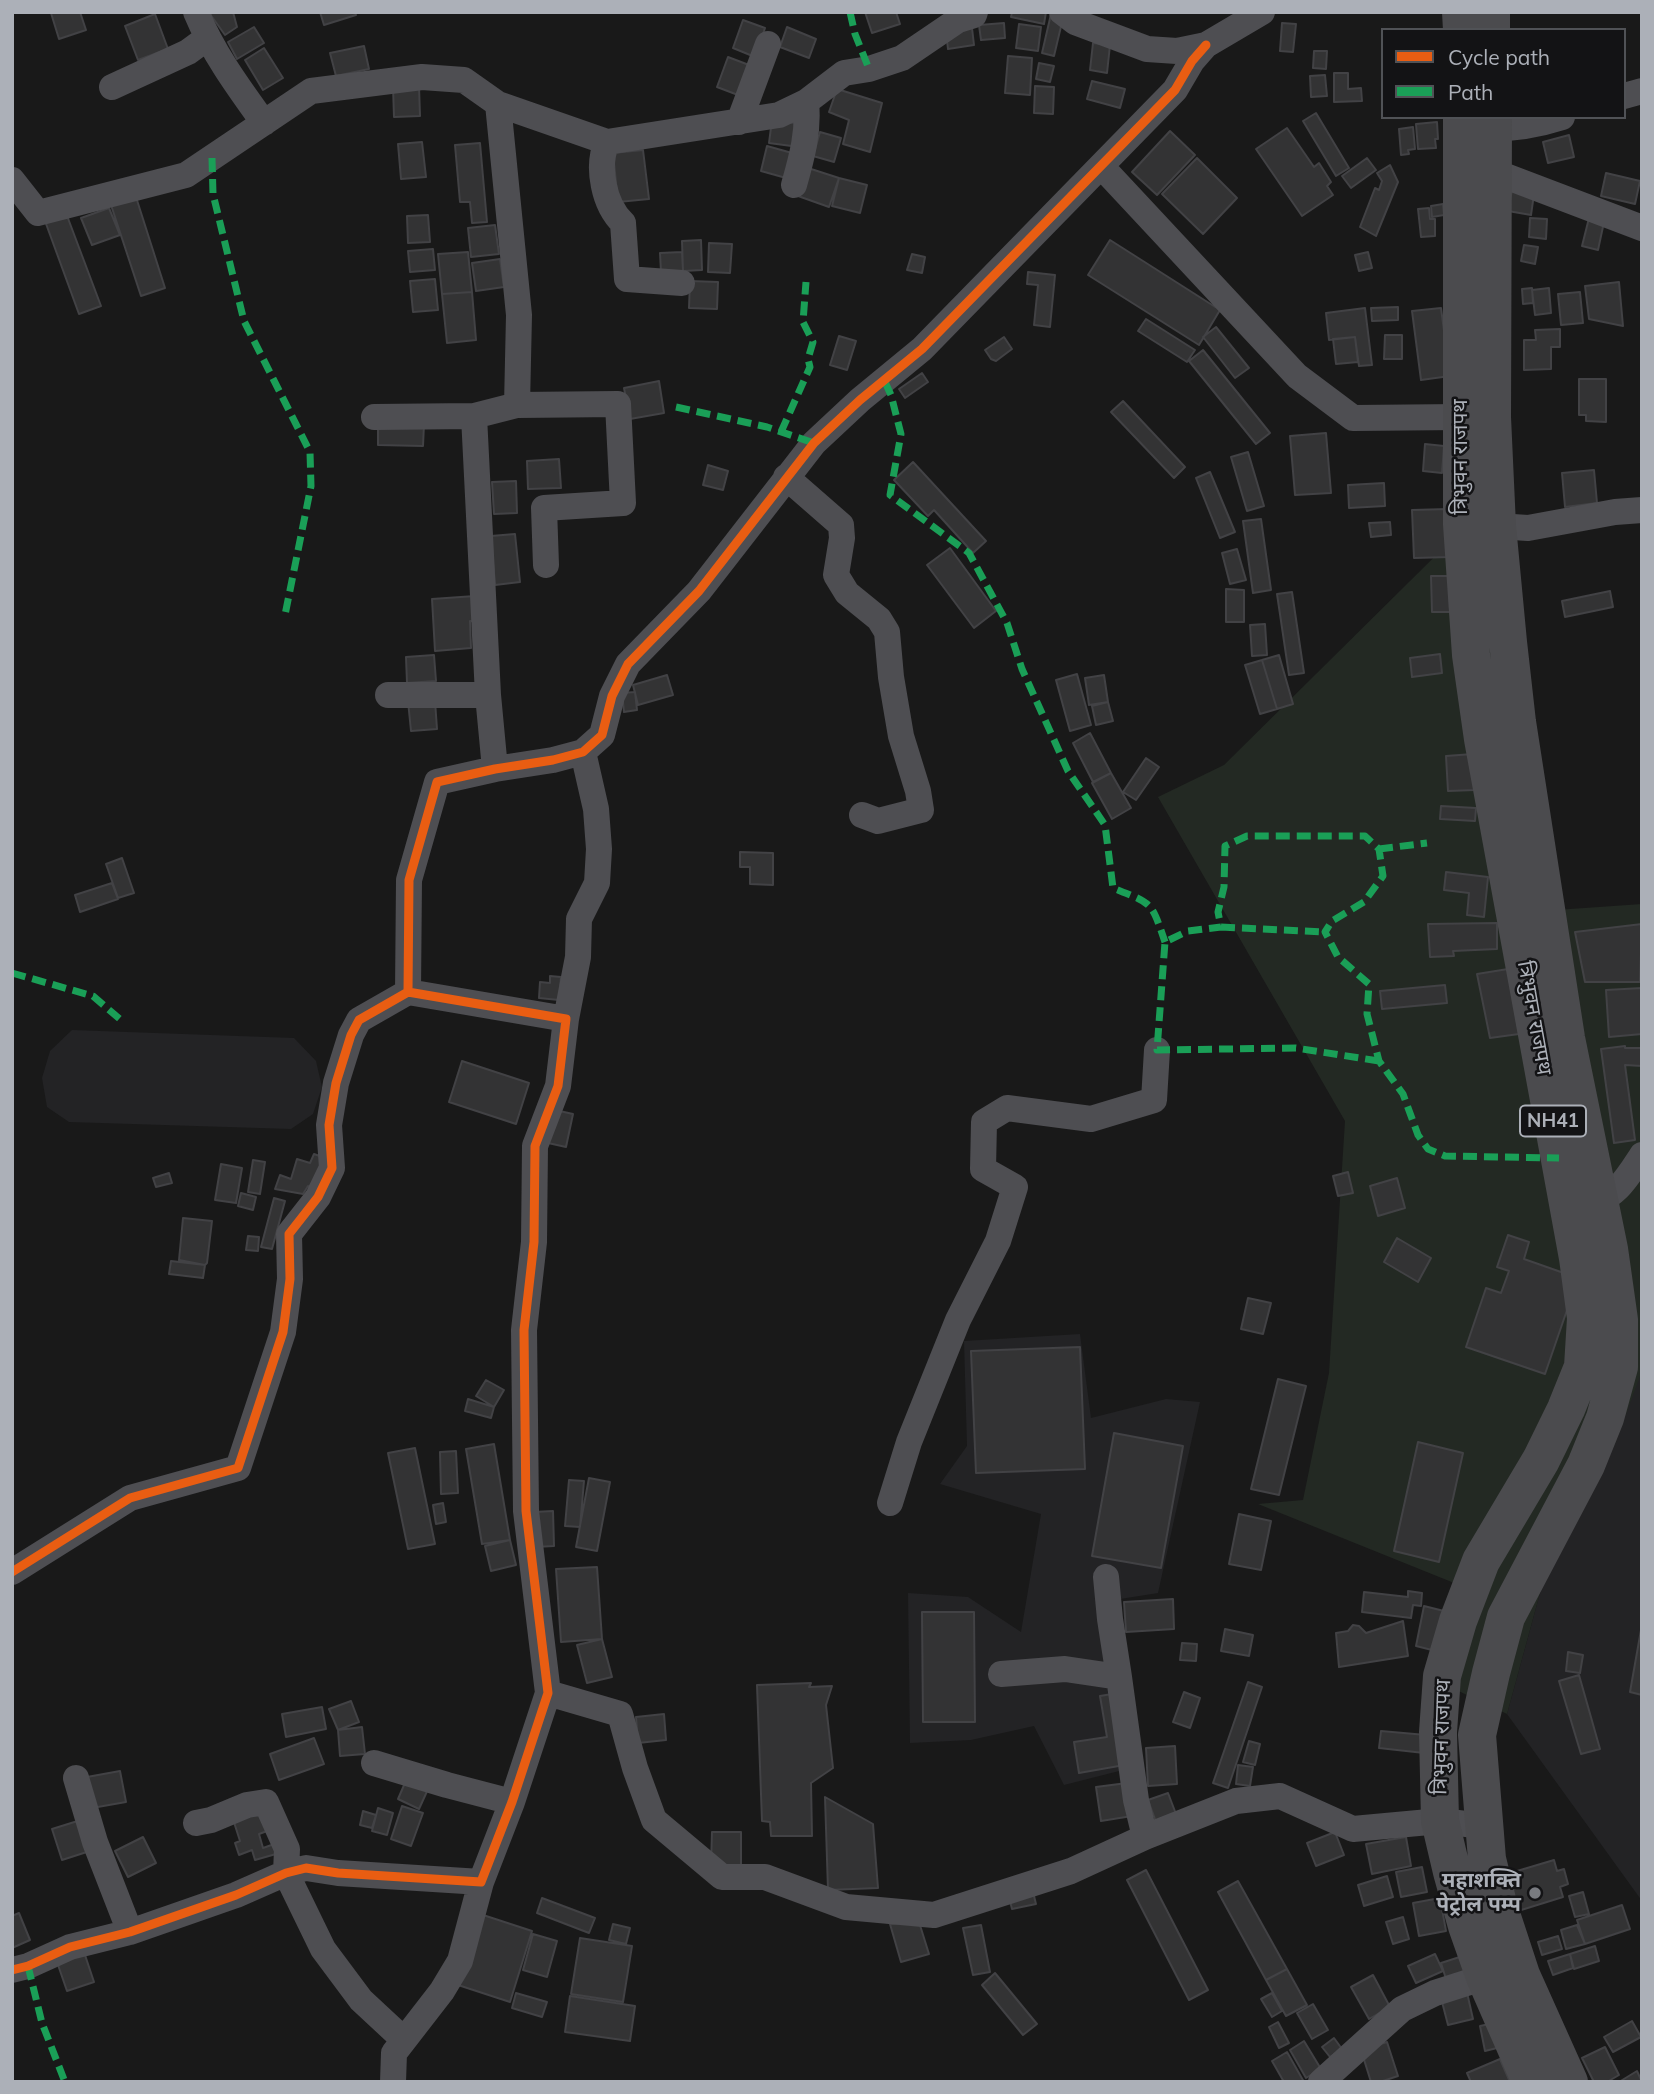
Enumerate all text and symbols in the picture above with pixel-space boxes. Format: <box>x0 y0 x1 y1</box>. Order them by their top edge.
legend <box>1381 28 1626 119</box>
text: Cycle path <box>1448 44 1550 70</box>
text: Path <box>1448 79 1493 105</box>
street label: त्रिभुवन राजपथ <box>1448 399 1474 515</box>
street label: त्रिभुवन राजपथ <box>1512 959 1556 1077</box>
road number: NH41 <box>1520 1106 1586 1136</box>
street label: त्रिभुवन राजपथ <box>1427 1679 1457 1795</box>
place label: महाशक्ति पेट्रोल पम्प <box>1436 1868 1521 1918</box>
marker: महाशक्ति पेट्रोल पम्प <box>1527 1885 1543 1901</box>

